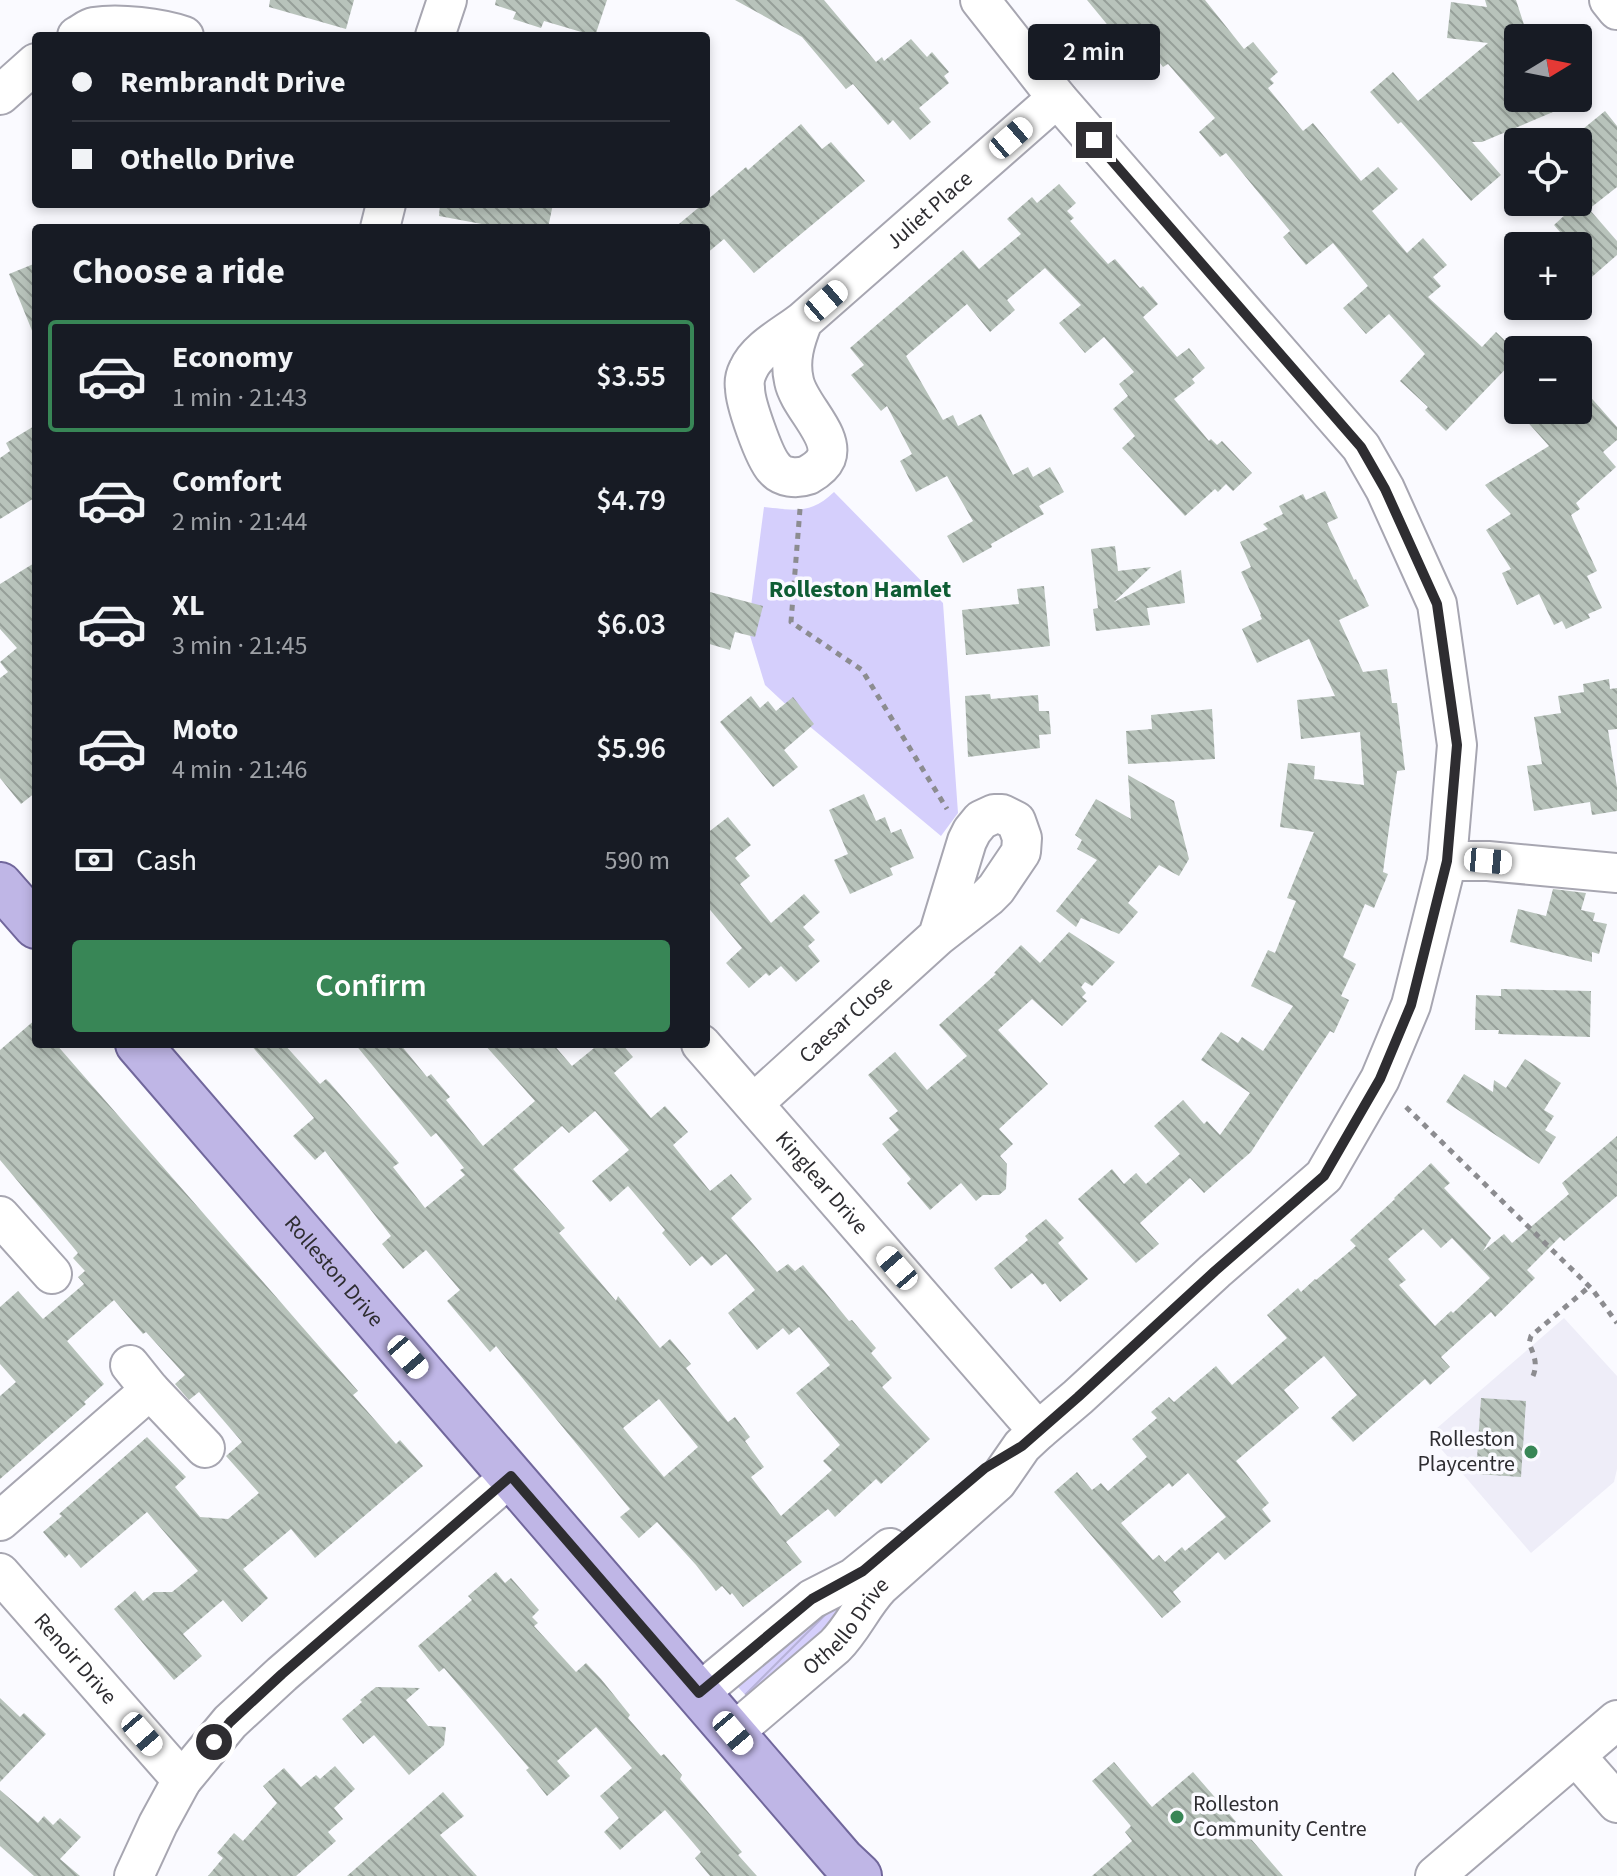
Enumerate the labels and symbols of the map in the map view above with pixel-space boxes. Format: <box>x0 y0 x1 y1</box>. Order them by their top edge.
callout: 2 min <box>1028 24 1160 80</box>
north arrow <box>1504 24 1592 112</box>
car <box>985 113 1037 163</box>
route end <box>1076 122 1112 158</box>
street label: Juliet Place <box>879 163 980 257</box>
car <box>800 276 852 326</box>
district label: Rolleston Hamlet <box>769 572 951 607</box>
car <box>1463 847 1513 875</box>
street label: Caesar Close <box>792 968 900 1071</box>
street label: Kinglear Drive <box>768 1124 876 1242</box>
street label: Rolleston Drive <box>277 1208 391 1334</box>
car <box>872 1242 922 1294</box>
car <box>383 1331 433 1383</box>
place label: Rolleston Playcentre <box>1417 1423 1515 1480</box>
marker: Rolleston Playcentre <box>1522 1443 1540 1461</box>
street label: Othello Drive <box>796 1569 896 1683</box>
street label: Renoir Drive <box>26 1606 124 1711</box>
car <box>708 1707 758 1759</box>
car <box>117 1708 167 1760</box>
route start <box>196 1724 232 1760</box>
place label: Rolleston Community Centre <box>1193 1788 1367 1845</box>
marker: Rolleston Community Centre <box>1168 1808 1186 1826</box>

